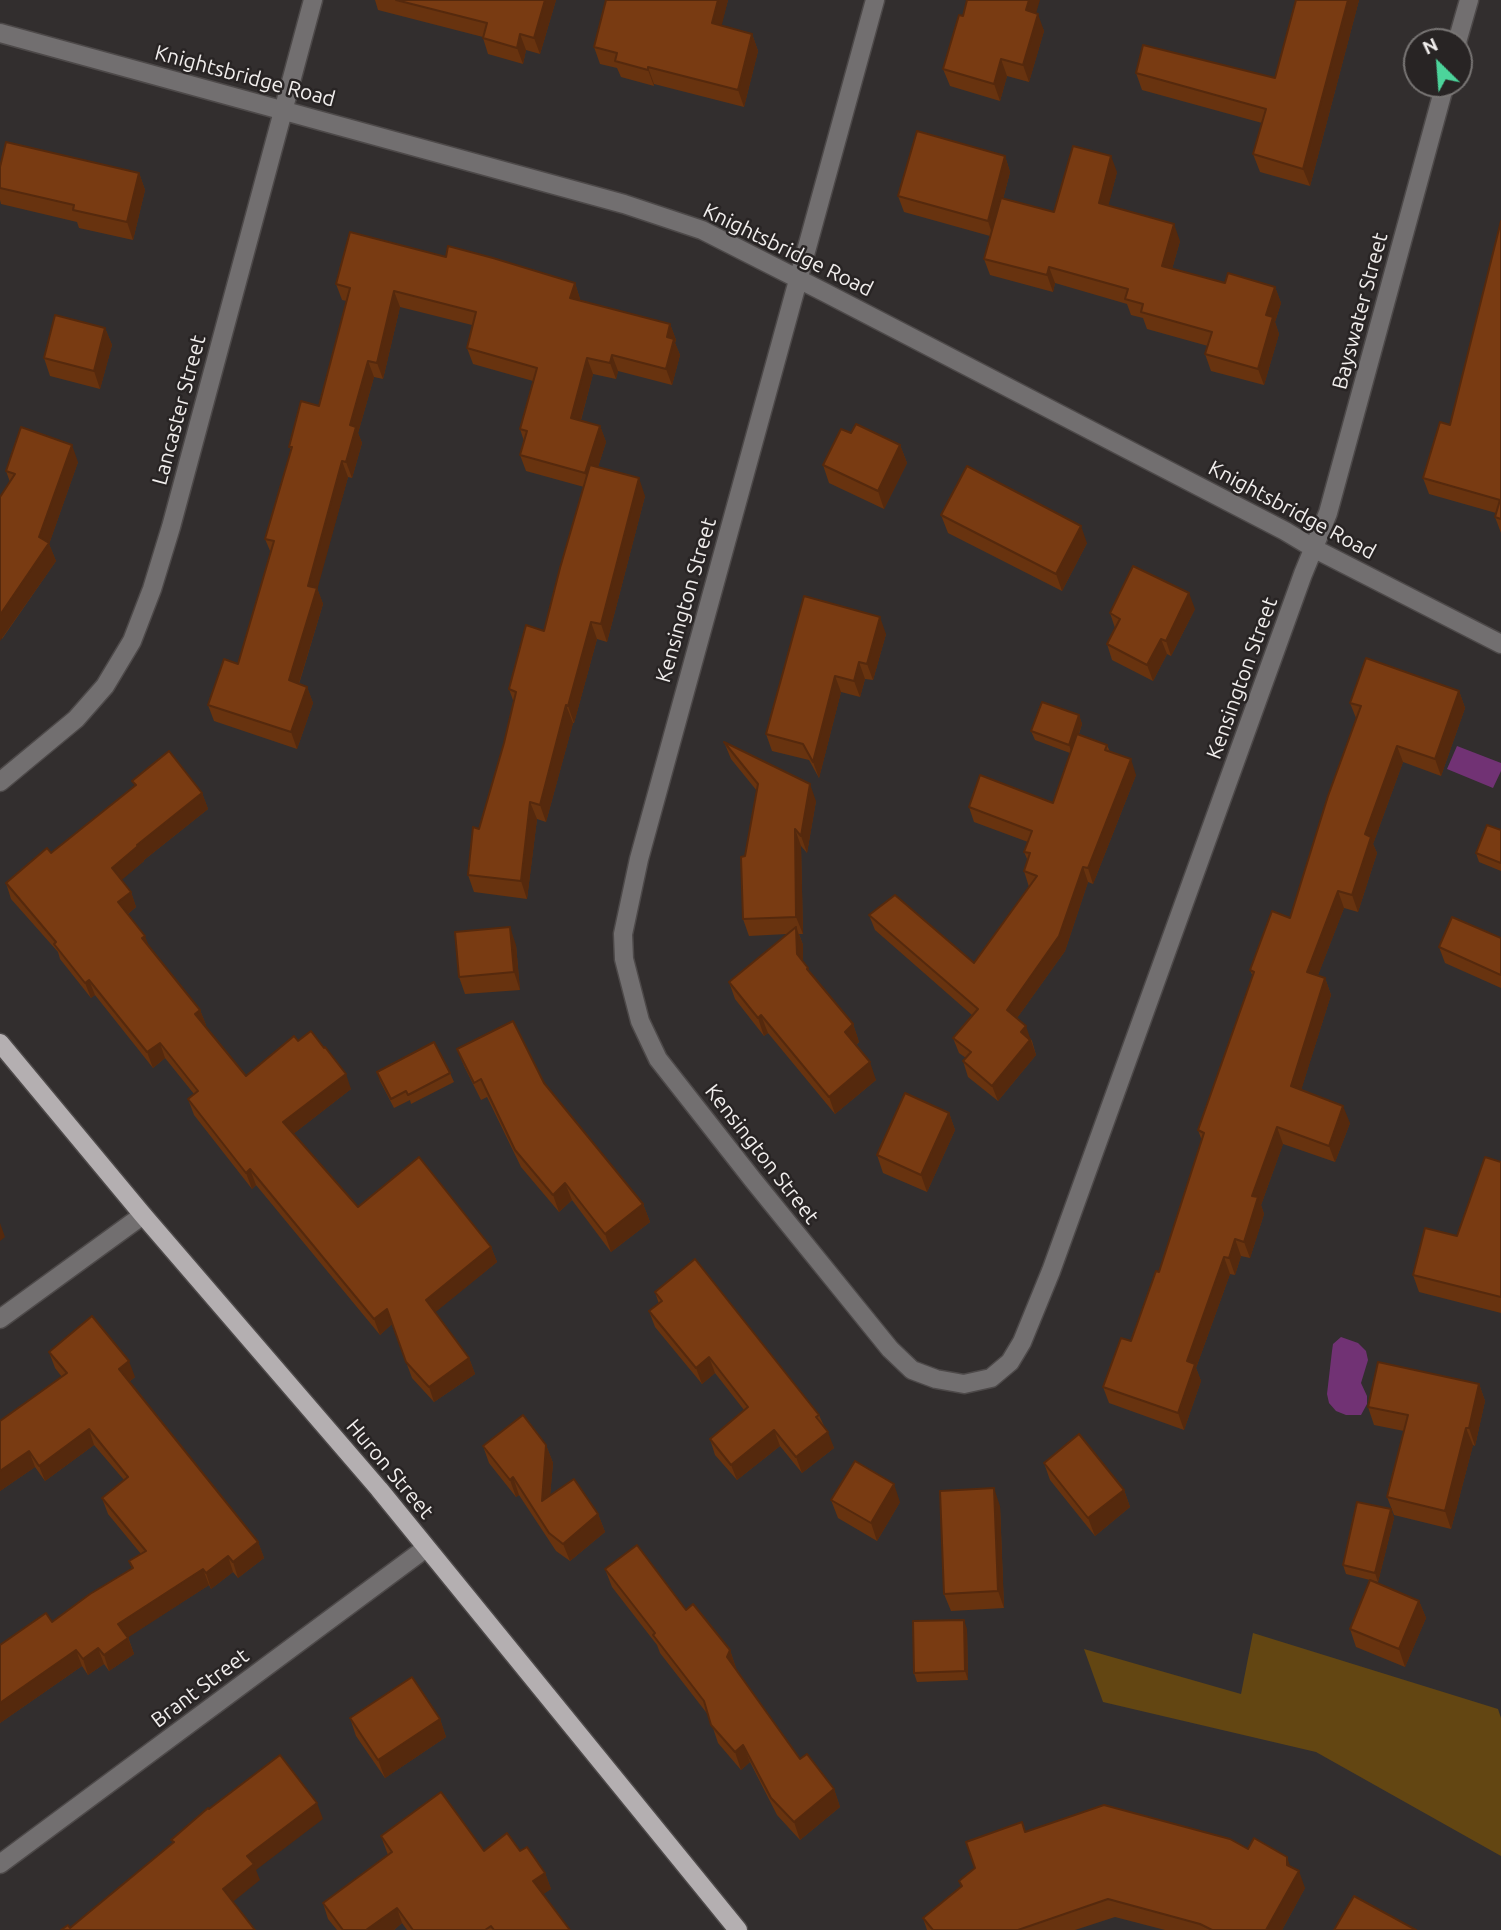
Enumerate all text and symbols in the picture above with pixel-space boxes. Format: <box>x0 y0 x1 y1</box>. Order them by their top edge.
north arrow <box>1403 28 1473 98</box>
text: N <box>1419 33 1441 59</box>
street label: Knightsbridge Road <box>152 40 338 112</box>
street label: Knightsbridge Road <box>699 198 877 302</box>
street label: Bayswater Street <box>1327 230 1393 392</box>
street label: Lancaster Street <box>147 332 211 488</box>
street label: Knightsbridge Road <box>1204 455 1380 565</box>
street label: Kensington Street <box>650 515 722 685</box>
street label: Kensington Street <box>1201 594 1283 762</box>
street label: Kensington Street <box>700 1079 824 1229</box>
street label: Huron Street <box>341 1414 439 1524</box>
street label: Brant Street <box>146 1643 254 1733</box>

